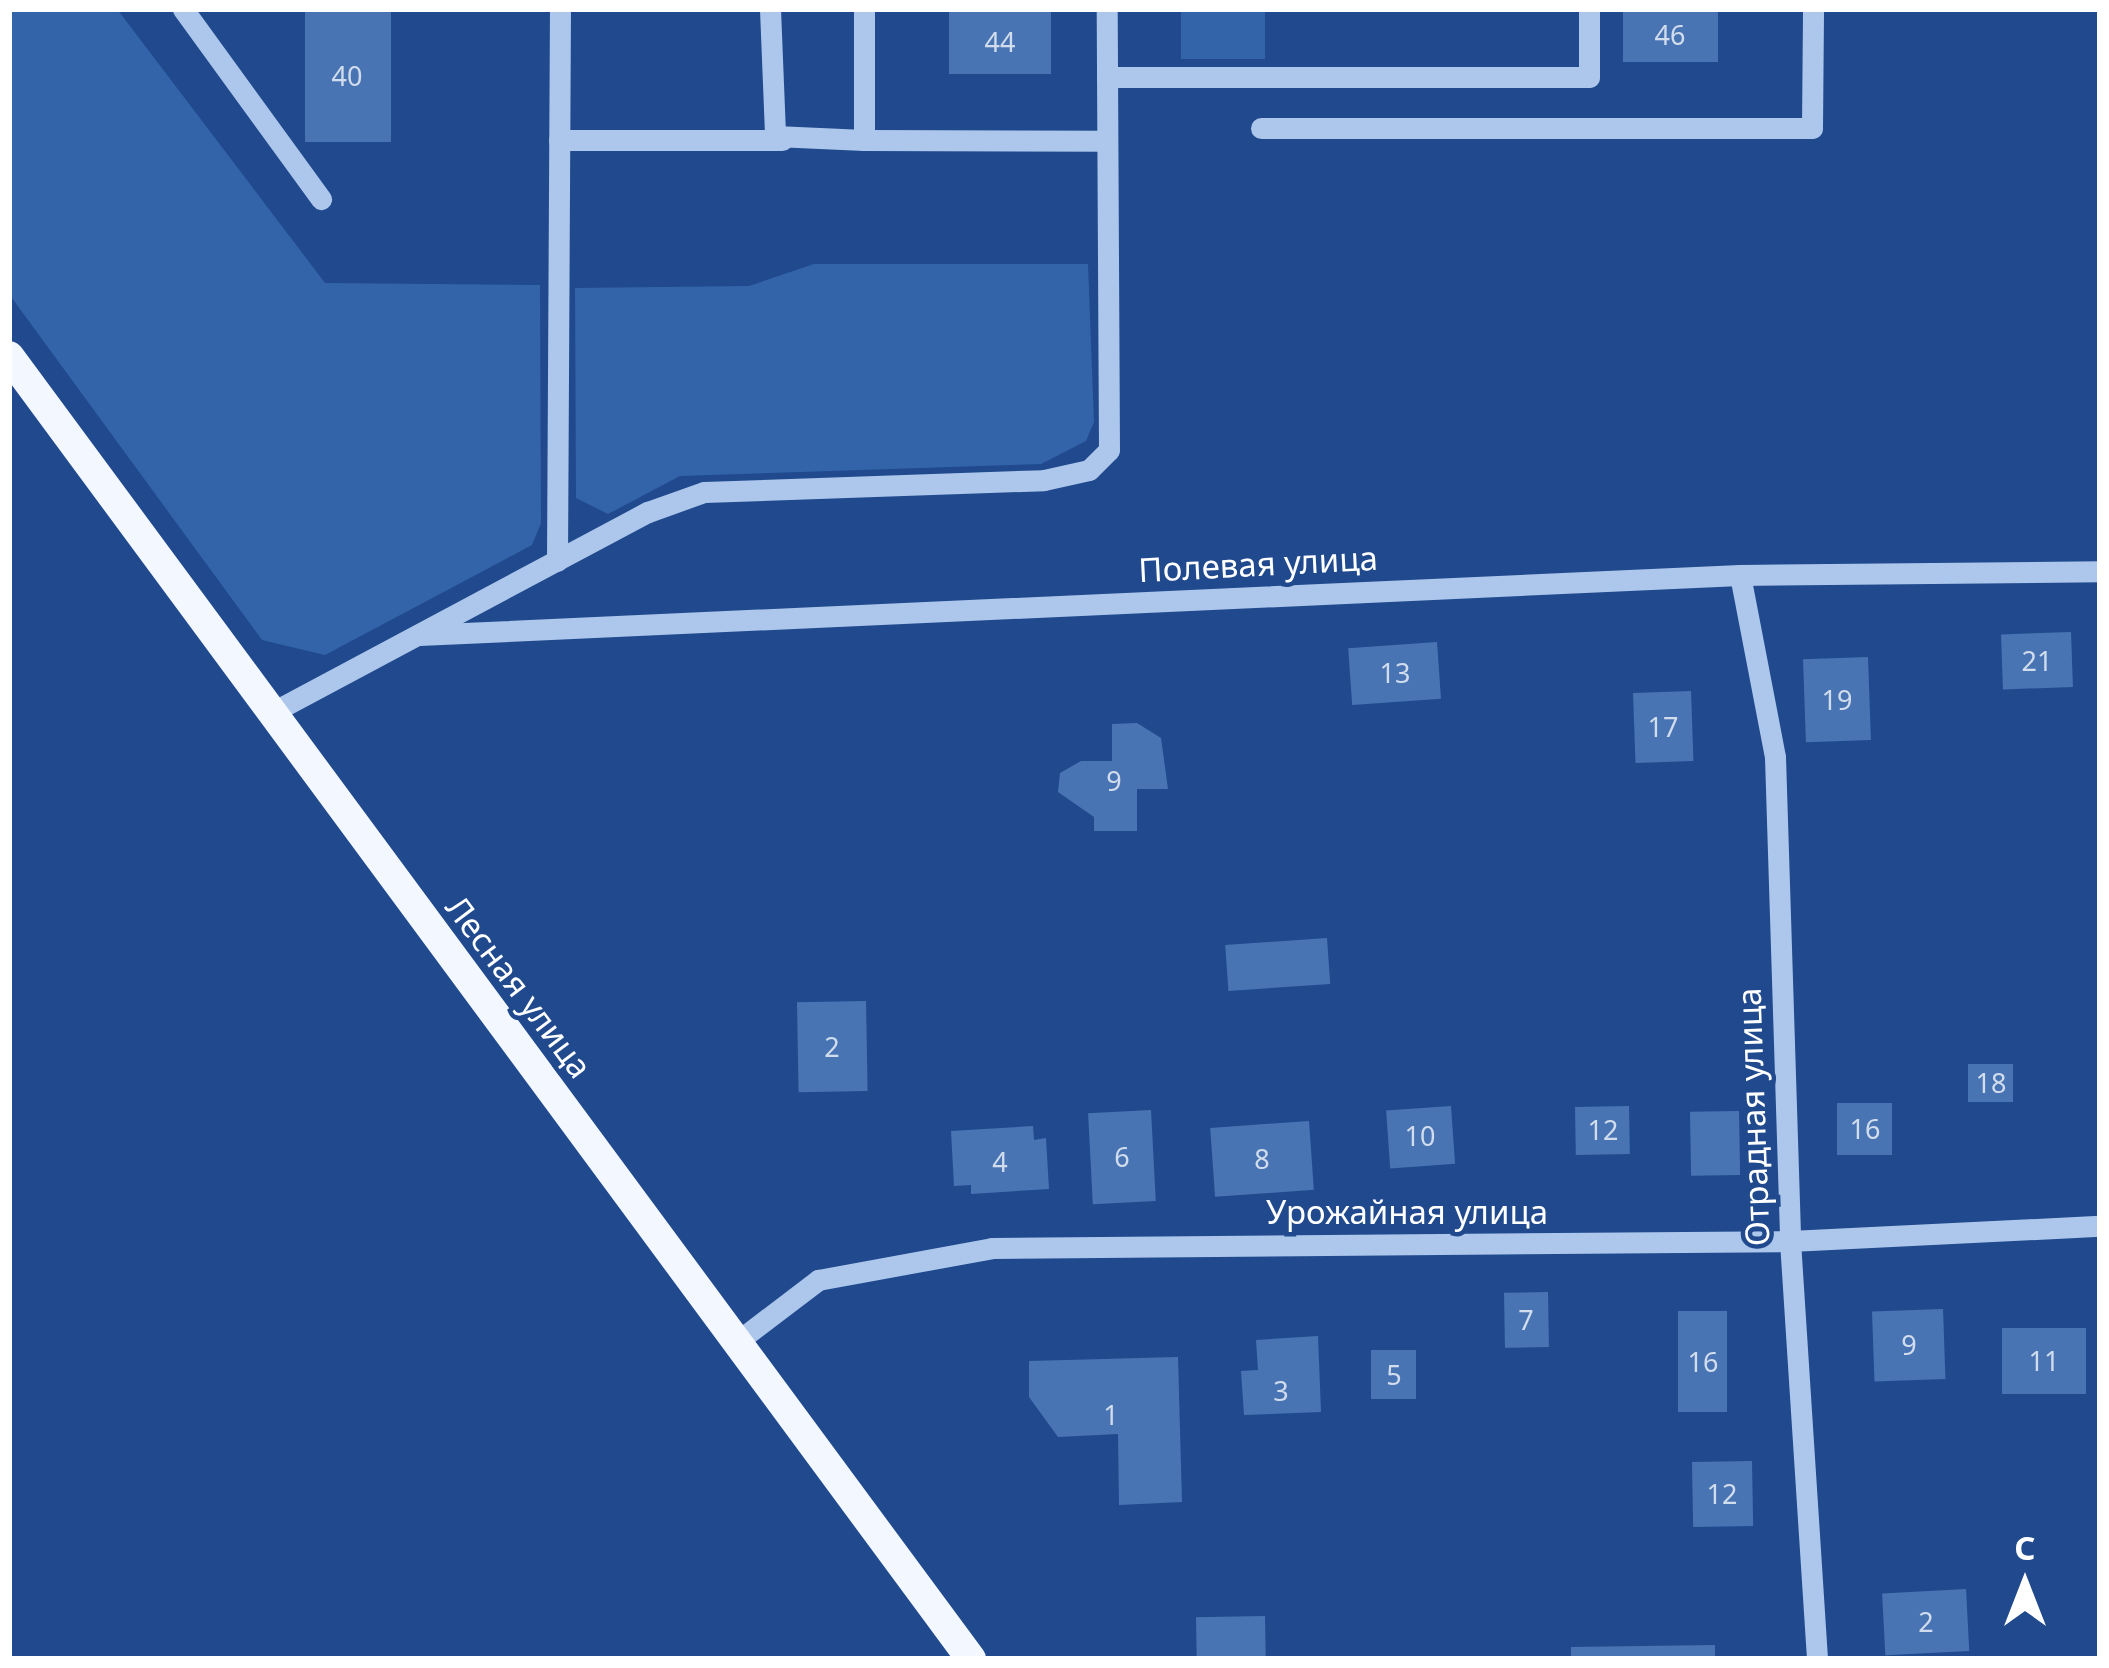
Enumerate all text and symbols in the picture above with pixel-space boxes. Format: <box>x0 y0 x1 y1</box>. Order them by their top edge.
house number: 46 <box>1655 19 1685 51</box>
house number: 44 <box>985 26 1015 58</box>
house number: 40 <box>332 60 362 92</box>
street label: Полевая улица <box>1137 538 1379 590</box>
house number: 21 <box>2022 645 2052 677</box>
house number: 13 <box>1380 657 1410 689</box>
house number: 19 <box>1822 684 1852 716</box>
house number: 17 <box>1648 711 1678 743</box>
house number: 9 <box>1106 765 1122 797</box>
street label: Лесная улица <box>438 888 600 1086</box>
street label: Отрадная улица <box>1729 987 1777 1247</box>
house number: 2 <box>824 1031 840 1063</box>
house number: 18 <box>1976 1067 2006 1099</box>
house number: 16 <box>1850 1113 1880 1145</box>
house number: 12 <box>1588 1114 1618 1146</box>
house number: 10 <box>1405 1120 1435 1152</box>
house number: 6 <box>1114 1141 1130 1173</box>
house number: 8 <box>1254 1143 1270 1175</box>
house number: 4 <box>992 1146 1008 1178</box>
street label: Урожайная улица <box>1266 1192 1548 1232</box>
house number: 7 <box>1518 1304 1534 1336</box>
house number: 9 <box>1901 1329 1917 1361</box>
house number: 11 <box>2029 1345 2059 1377</box>
house number: 16 <box>1688 1346 1718 1378</box>
house number: 5 <box>1386 1359 1402 1391</box>
house number: 3 <box>1273 1375 1289 1407</box>
house number: 1 <box>1103 1399 1119 1431</box>
house number: 12 <box>1707 1478 1737 1510</box>
north arrow <box>1965 1524 2085 1644</box>
text: С <box>2014 1525 2036 1570</box>
house number: 2 <box>1918 1606 1934 1638</box>

